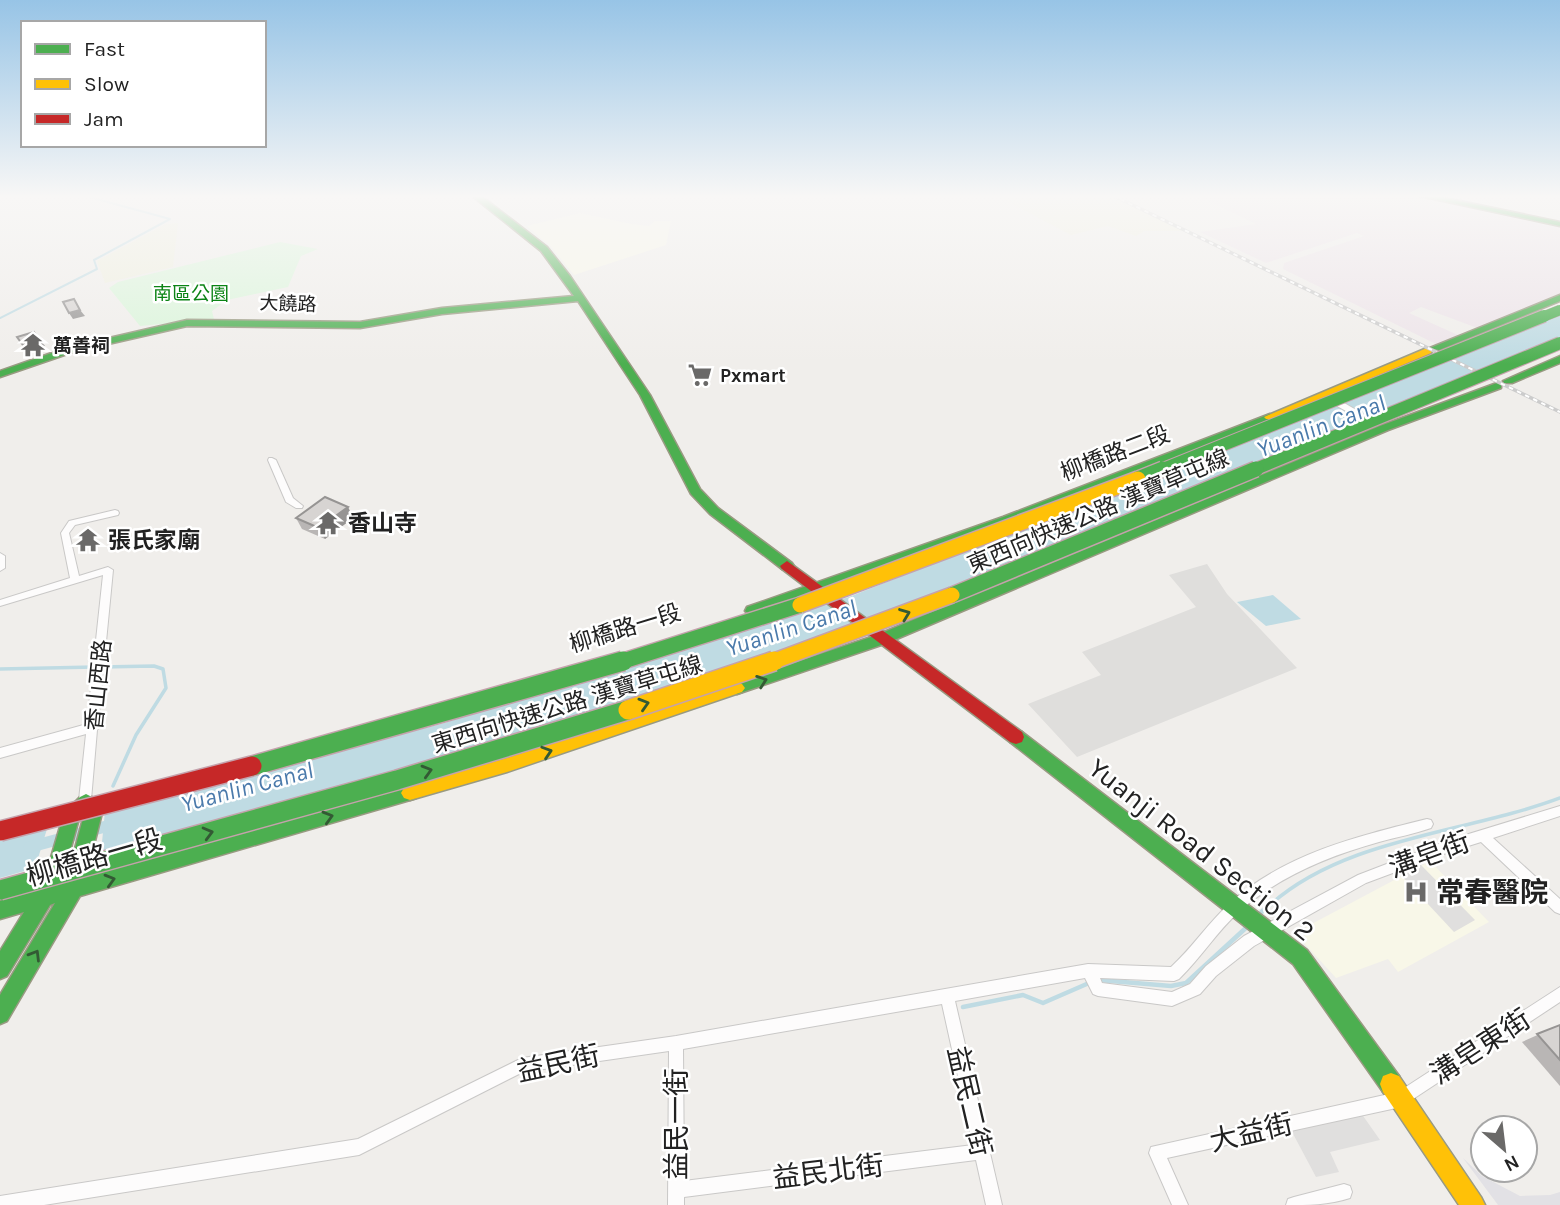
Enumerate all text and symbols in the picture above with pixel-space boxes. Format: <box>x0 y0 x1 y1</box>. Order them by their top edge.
legend <box>21 21 266 147</box>
text: Fast <box>84 37 125 61</box>
text: Slow <box>84 72 129 96</box>
text: Jam <box>84 107 124 131</box>
park label: 南區公園 <box>153 283 229 305</box>
street label: 大饒路 <box>259 292 317 316</box>
temple icon: 萬善祠 <box>19 331 47 359</box>
place label: 萬善祠 <box>53 335 110 357</box>
supermarket icon: Pxmart <box>686 361 714 389</box>
place label: Pxmart <box>720 365 786 387</box>
water label: Yuanlin Canal <box>1253 389 1389 463</box>
street label: 柳橋路二段 <box>1057 420 1174 487</box>
street label: 東西向快速公路 漢寶草屯線 <box>963 444 1233 579</box>
temple icon: 香山寺 <box>314 509 342 537</box>
place label: 香山寺 <box>348 510 417 537</box>
temple icon: 張氏家廟 <box>74 526 102 554</box>
place label: 張氏家廟 <box>108 527 200 554</box>
water label: Yuanlin Canal <box>722 594 860 662</box>
street label: 柳橋路一段 <box>566 599 684 658</box>
one-way arrow <box>899 608 911 622</box>
street label: 香山西路 <box>80 638 117 732</box>
street label: 東西向快速公路 漢寶草屯線 <box>429 650 706 759</box>
one-way arrow <box>756 675 768 689</box>
one-way arrow <box>638 698 650 713</box>
one-way arrow <box>540 746 552 761</box>
street label: Yuanji Road Section 2 <box>1082 751 1321 948</box>
water label: Yuanlin Canal <box>178 756 316 818</box>
one-way arrow <box>420 764 432 779</box>
one-way arrow <box>322 811 334 825</box>
street label: 柳橋路一段 <box>22 822 166 893</box>
street label: 溝皂街 <box>1384 825 1474 884</box>
one-way arrow <box>201 827 213 841</box>
one-way arrow <box>104 874 116 888</box>
place label: 常春醫院 <box>1436 876 1548 909</box>
hospital icon: 常春醫院 <box>1402 878 1430 906</box>
one-way arrow <box>27 950 40 963</box>
street label: 溝皂東街 <box>1424 1002 1536 1091</box>
street label: 益民街 <box>514 1039 603 1088</box>
street label: 益民二街 <box>941 1043 998 1159</box>
street label: 益民一街 <box>660 1068 693 1180</box>
street label: 大益街 <box>1206 1107 1296 1158</box>
north arrow <box>1469 1114 1539 1184</box>
street label: 益民北街 <box>770 1148 886 1195</box>
text: N <box>1500 1150 1523 1176</box>

